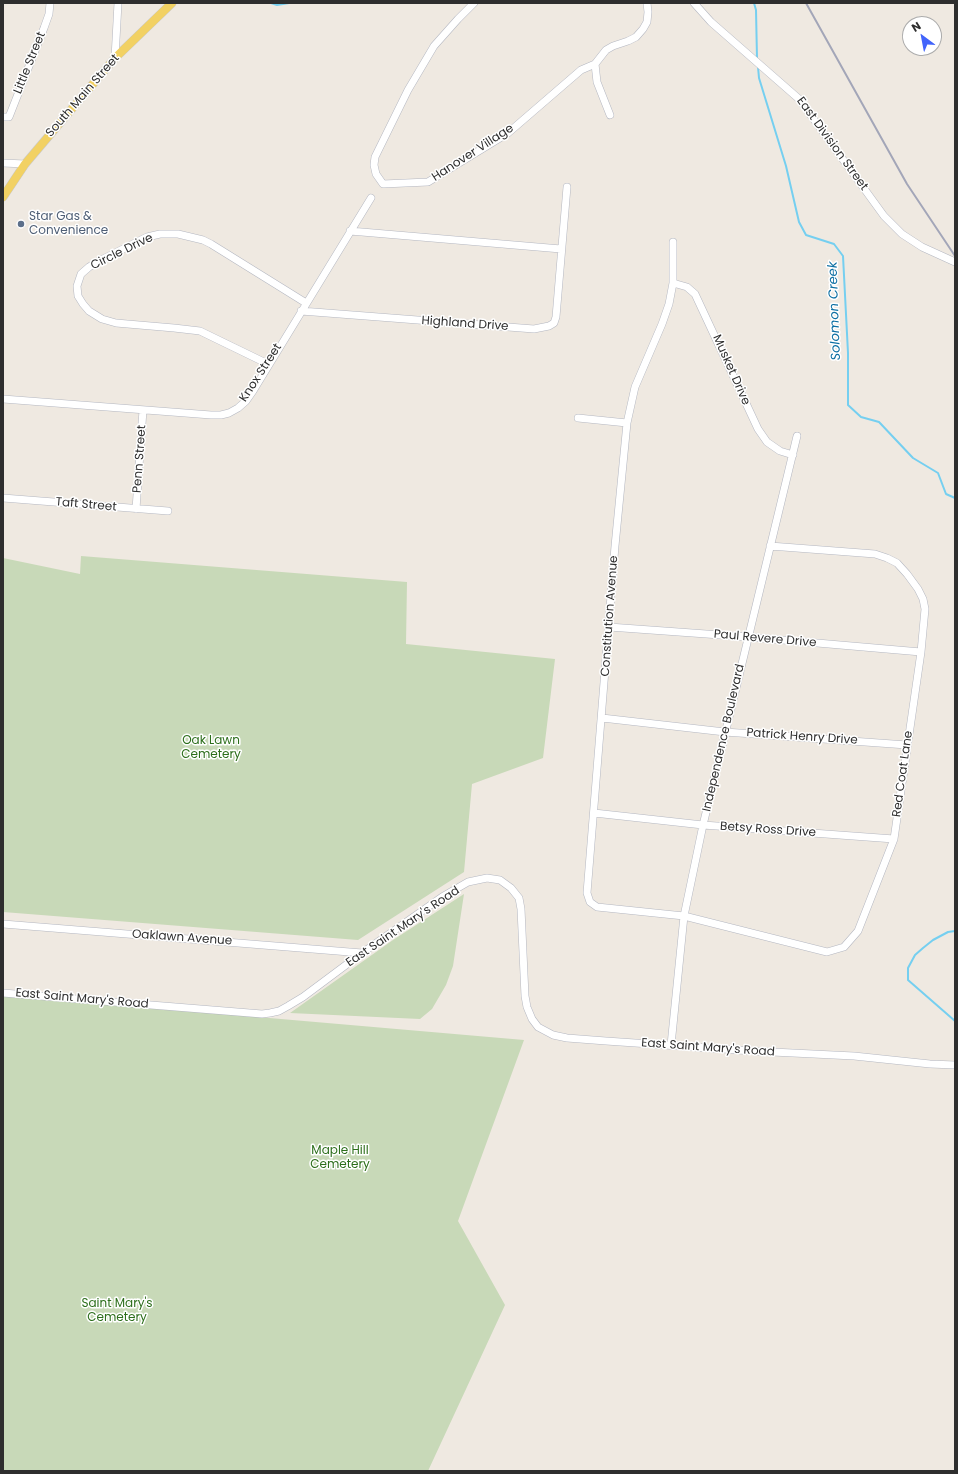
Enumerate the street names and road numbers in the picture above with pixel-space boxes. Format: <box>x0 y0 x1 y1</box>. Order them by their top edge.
street label: Little Street <box>11 30 49 96</box>
street label: South Main Street <box>43 52 123 140</box>
street label: East Division Street <box>793 94 871 194</box>
street label: Hanover Village <box>430 121 516 185</box>
street label: Circle Drive <box>88 231 156 273</box>
street label: Highland Drive <box>421 314 509 334</box>
street label: Musket Drive <box>709 333 753 407</box>
street label: Knox Street <box>237 341 285 405</box>
street label: Penn Street <box>130 425 150 493</box>
street label: Taft Street <box>55 495 117 515</box>
street label: Constitution Avenue <box>599 555 621 677</box>
street label: Paul Revere Drive <box>713 627 817 651</box>
street label: Independence Boulevard <box>700 663 748 813</box>
street label: Patrick Henry Drive <box>746 726 858 748</box>
street label: Red Coat Lane <box>890 730 916 818</box>
street label: Betsy Ross Drive <box>720 819 816 841</box>
street label: East Saint Mary's Road <box>344 884 462 970</box>
street label: Oaklawn Avenue <box>131 927 233 949</box>
street label: East Saint Mary's Road <box>15 986 149 1012</box>
street label: East Saint Mary's Road <box>641 1036 775 1060</box>

